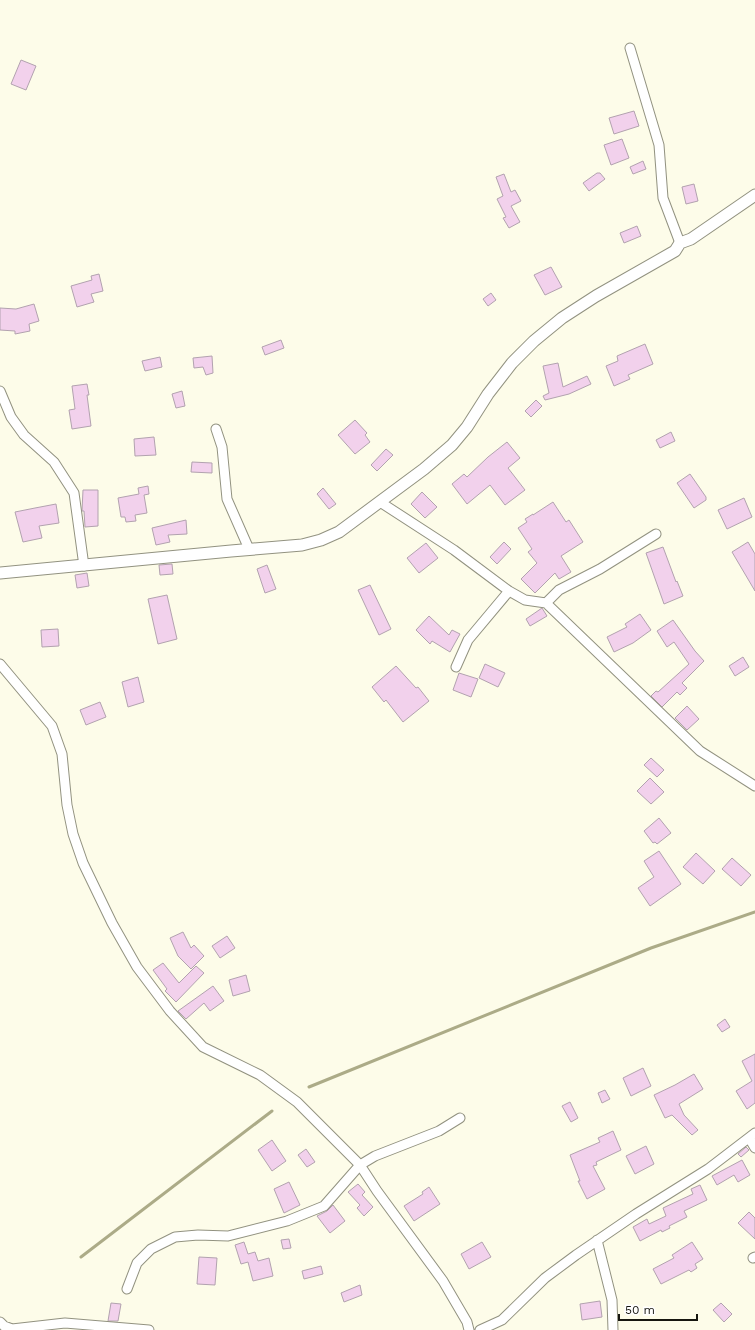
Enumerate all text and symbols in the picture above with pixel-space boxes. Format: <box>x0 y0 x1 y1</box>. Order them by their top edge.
scale bar <box>619 1296 697 1322</box>
text: 50 m <box>625 1303 655 1317</box>

